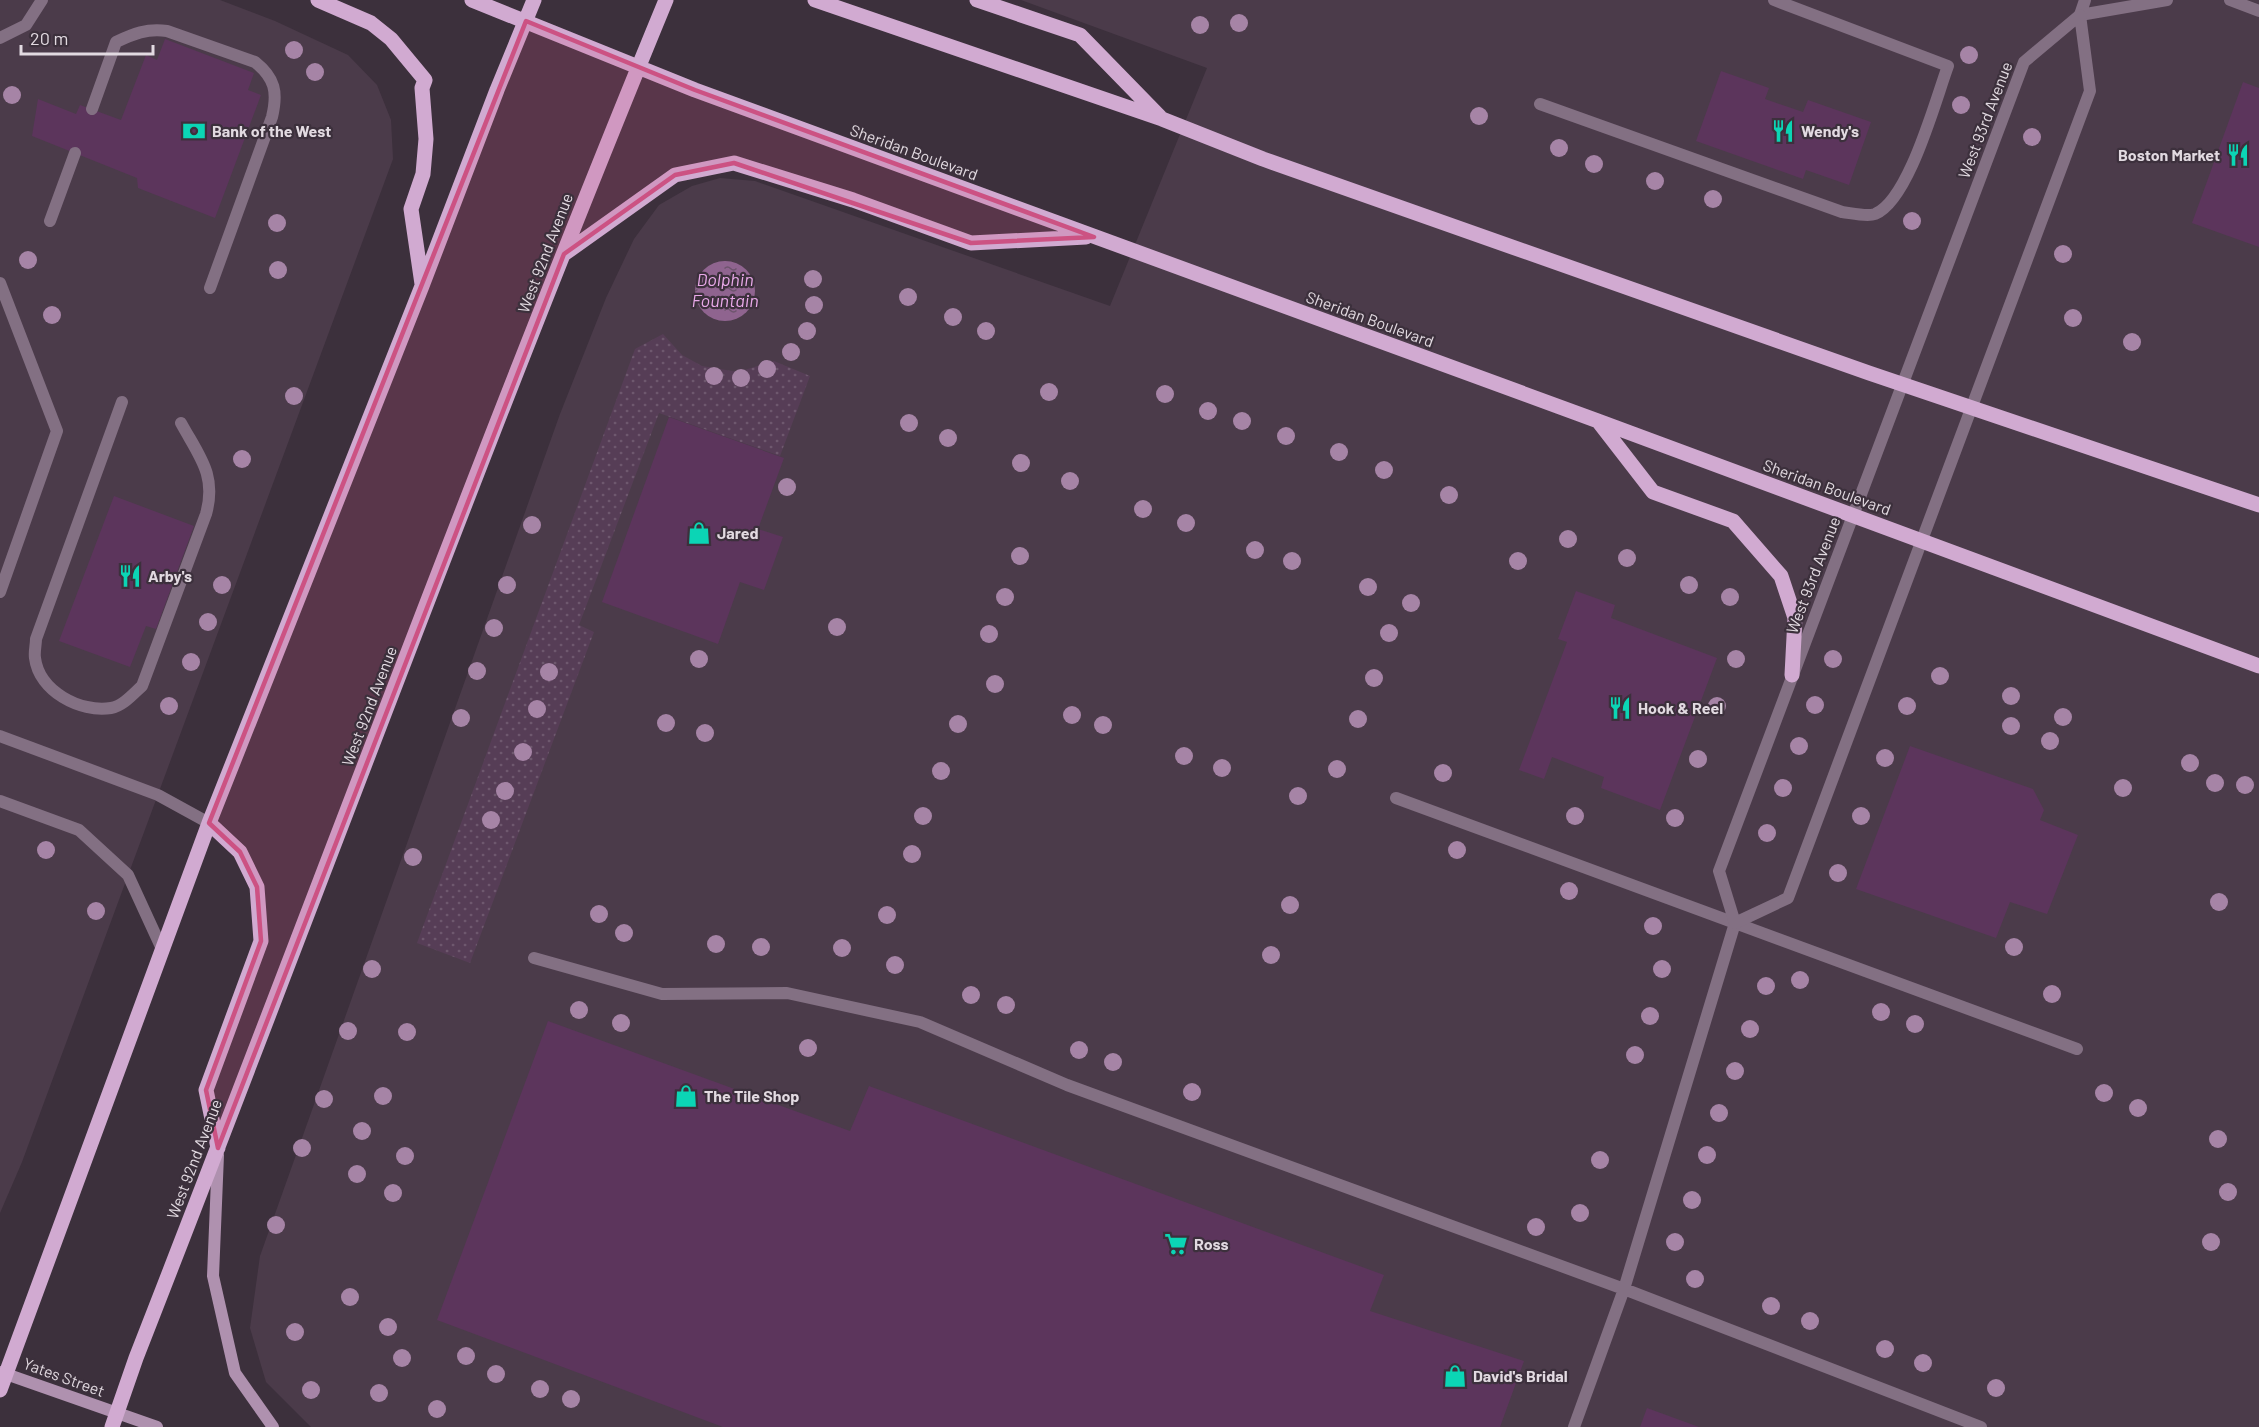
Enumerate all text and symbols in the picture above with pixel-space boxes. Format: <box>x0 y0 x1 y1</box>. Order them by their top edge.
scale bar <box>21 18 153 56</box>
text: 20 m <box>30 27 68 49</box>
street label: West 93rd Avenue <box>1954 59 2016 181</box>
bank icon: Bank of the West <box>181 118 207 144</box>
restaurant icon: Wendy's <box>1770 118 1796 144</box>
street label: Sheridan Boulevard <box>848 120 981 183</box>
place label: Bank of the West <box>212 121 331 140</box>
place label: Wendy's <box>1801 121 1859 140</box>
restaurant icon: Boston Market <box>2225 142 2251 168</box>
place label: Boston Market <box>2118 145 2220 164</box>
street label: West 92nd Avenue <box>513 190 576 315</box>
water label: Dolphin Fountain <box>691 268 759 311</box>
street label: Sheridan Boulevard <box>1304 287 1437 350</box>
street label: Sheridan Boulevard <box>1761 455 1894 518</box>
street label: West 93rd Avenue <box>1782 514 1844 636</box>
shop icon: Jared <box>686 520 712 546</box>
place label: Jared <box>717 523 759 542</box>
restaurant icon: Arby's <box>117 563 143 589</box>
place label: Arby's <box>148 566 192 585</box>
street label: West 92nd Avenue <box>337 643 400 768</box>
restaurant icon: Hook & Reel <box>1607 695 1633 721</box>
place label: Hook & Reel <box>1638 698 1723 717</box>
shop icon: The Tile Shop <box>673 1083 699 1109</box>
place label: The Tile Shop <box>704 1086 799 1105</box>
street label: West 92nd Avenue <box>162 1096 225 1221</box>
supermarket icon: Ross <box>1163 1231 1189 1257</box>
place label: Ross <box>1194 1234 1229 1253</box>
street label: Yates Street <box>21 1353 107 1400</box>
shop icon: David's Bridal <box>1442 1363 1468 1389</box>
place label: David's Bridal <box>1473 1366 1568 1385</box>

